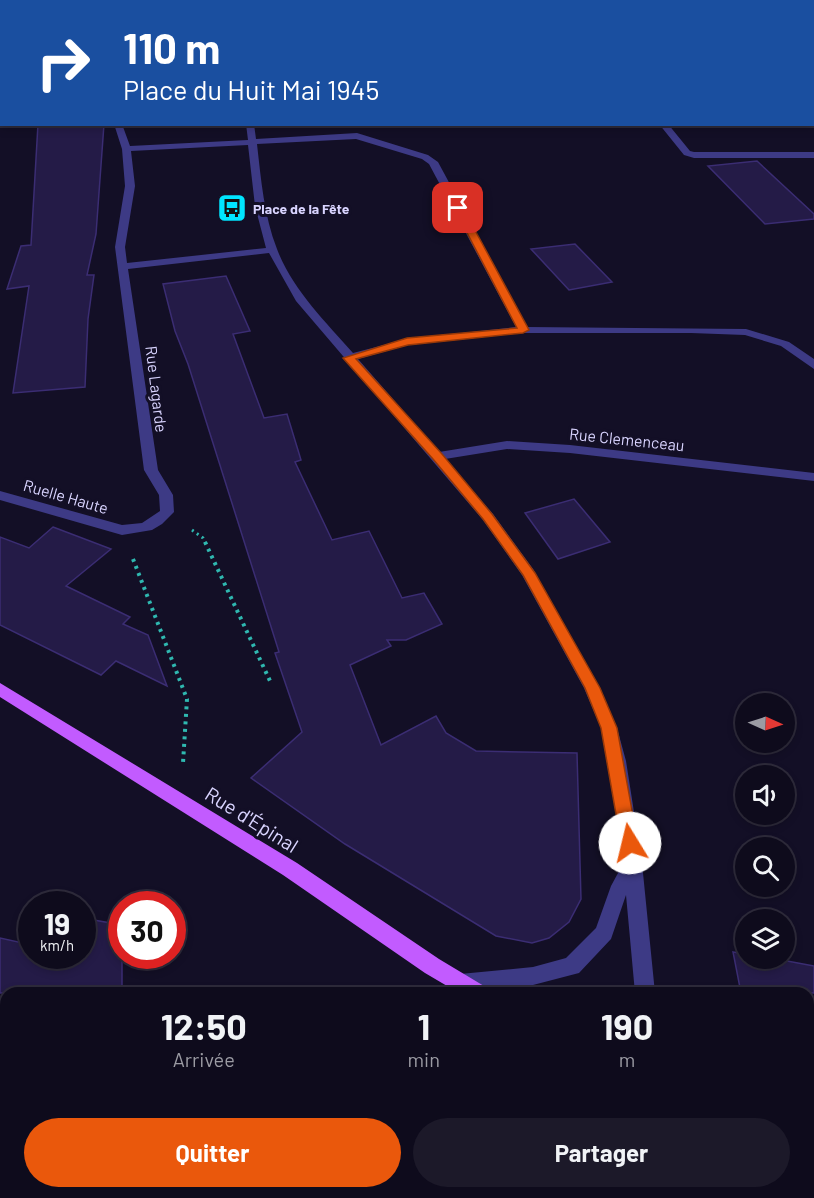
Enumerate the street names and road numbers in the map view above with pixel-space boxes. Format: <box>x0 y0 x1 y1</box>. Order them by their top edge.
street label: Rue Lagarde <box>142 345 172 433</box>
street label: Rue Clemenceau <box>568 424 686 454</box>
street label: Ruelle Haute <box>21 475 111 517</box>
street label: Rue d'Épinal <box>201 781 303 857</box>

